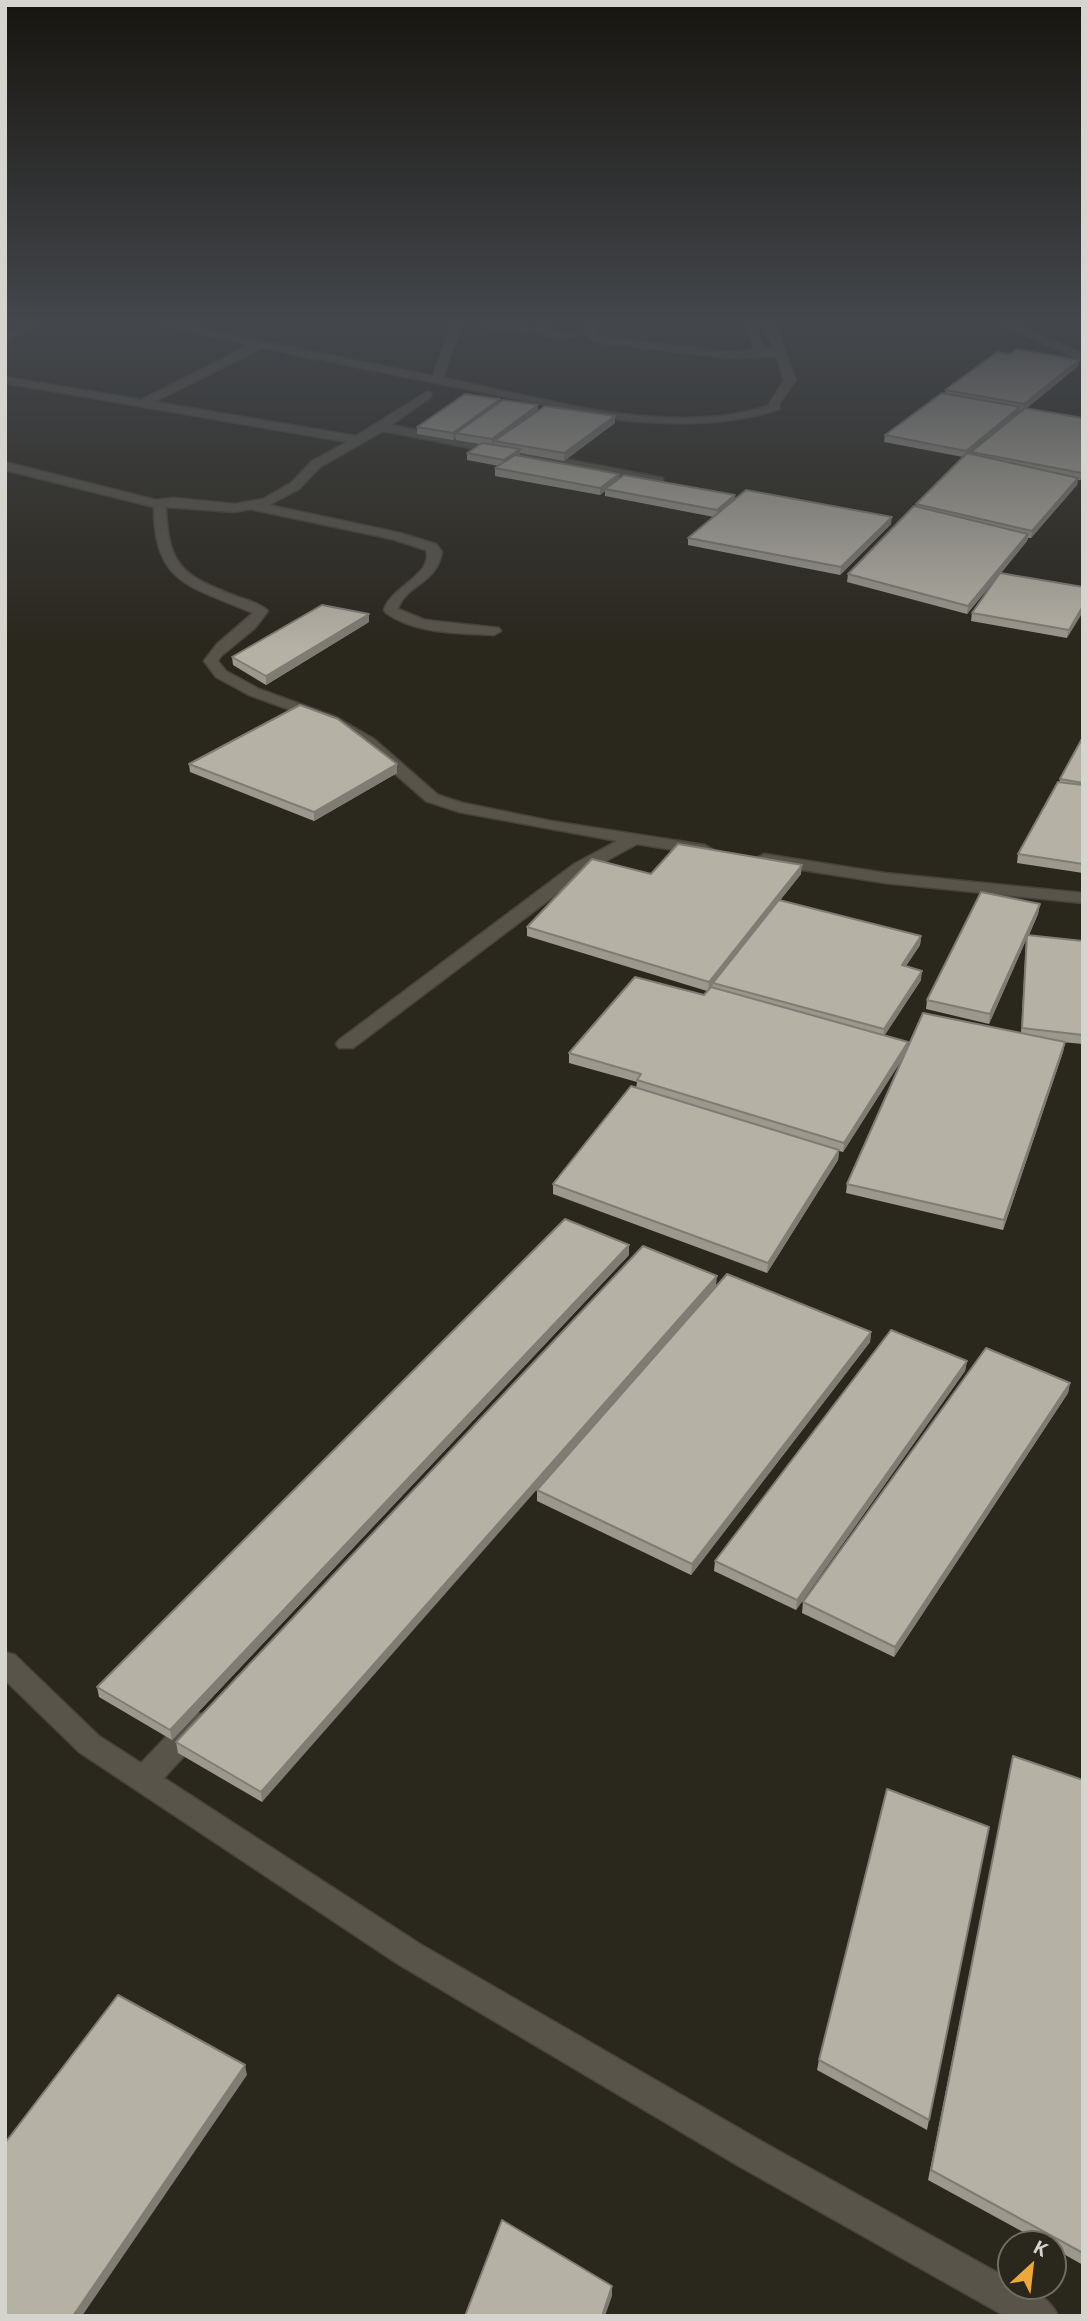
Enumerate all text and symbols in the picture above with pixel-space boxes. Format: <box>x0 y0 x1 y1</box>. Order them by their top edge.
north arrow <box>997 2230 1067 2300</box>
text: K <box>1029 2234 1052 2263</box>

